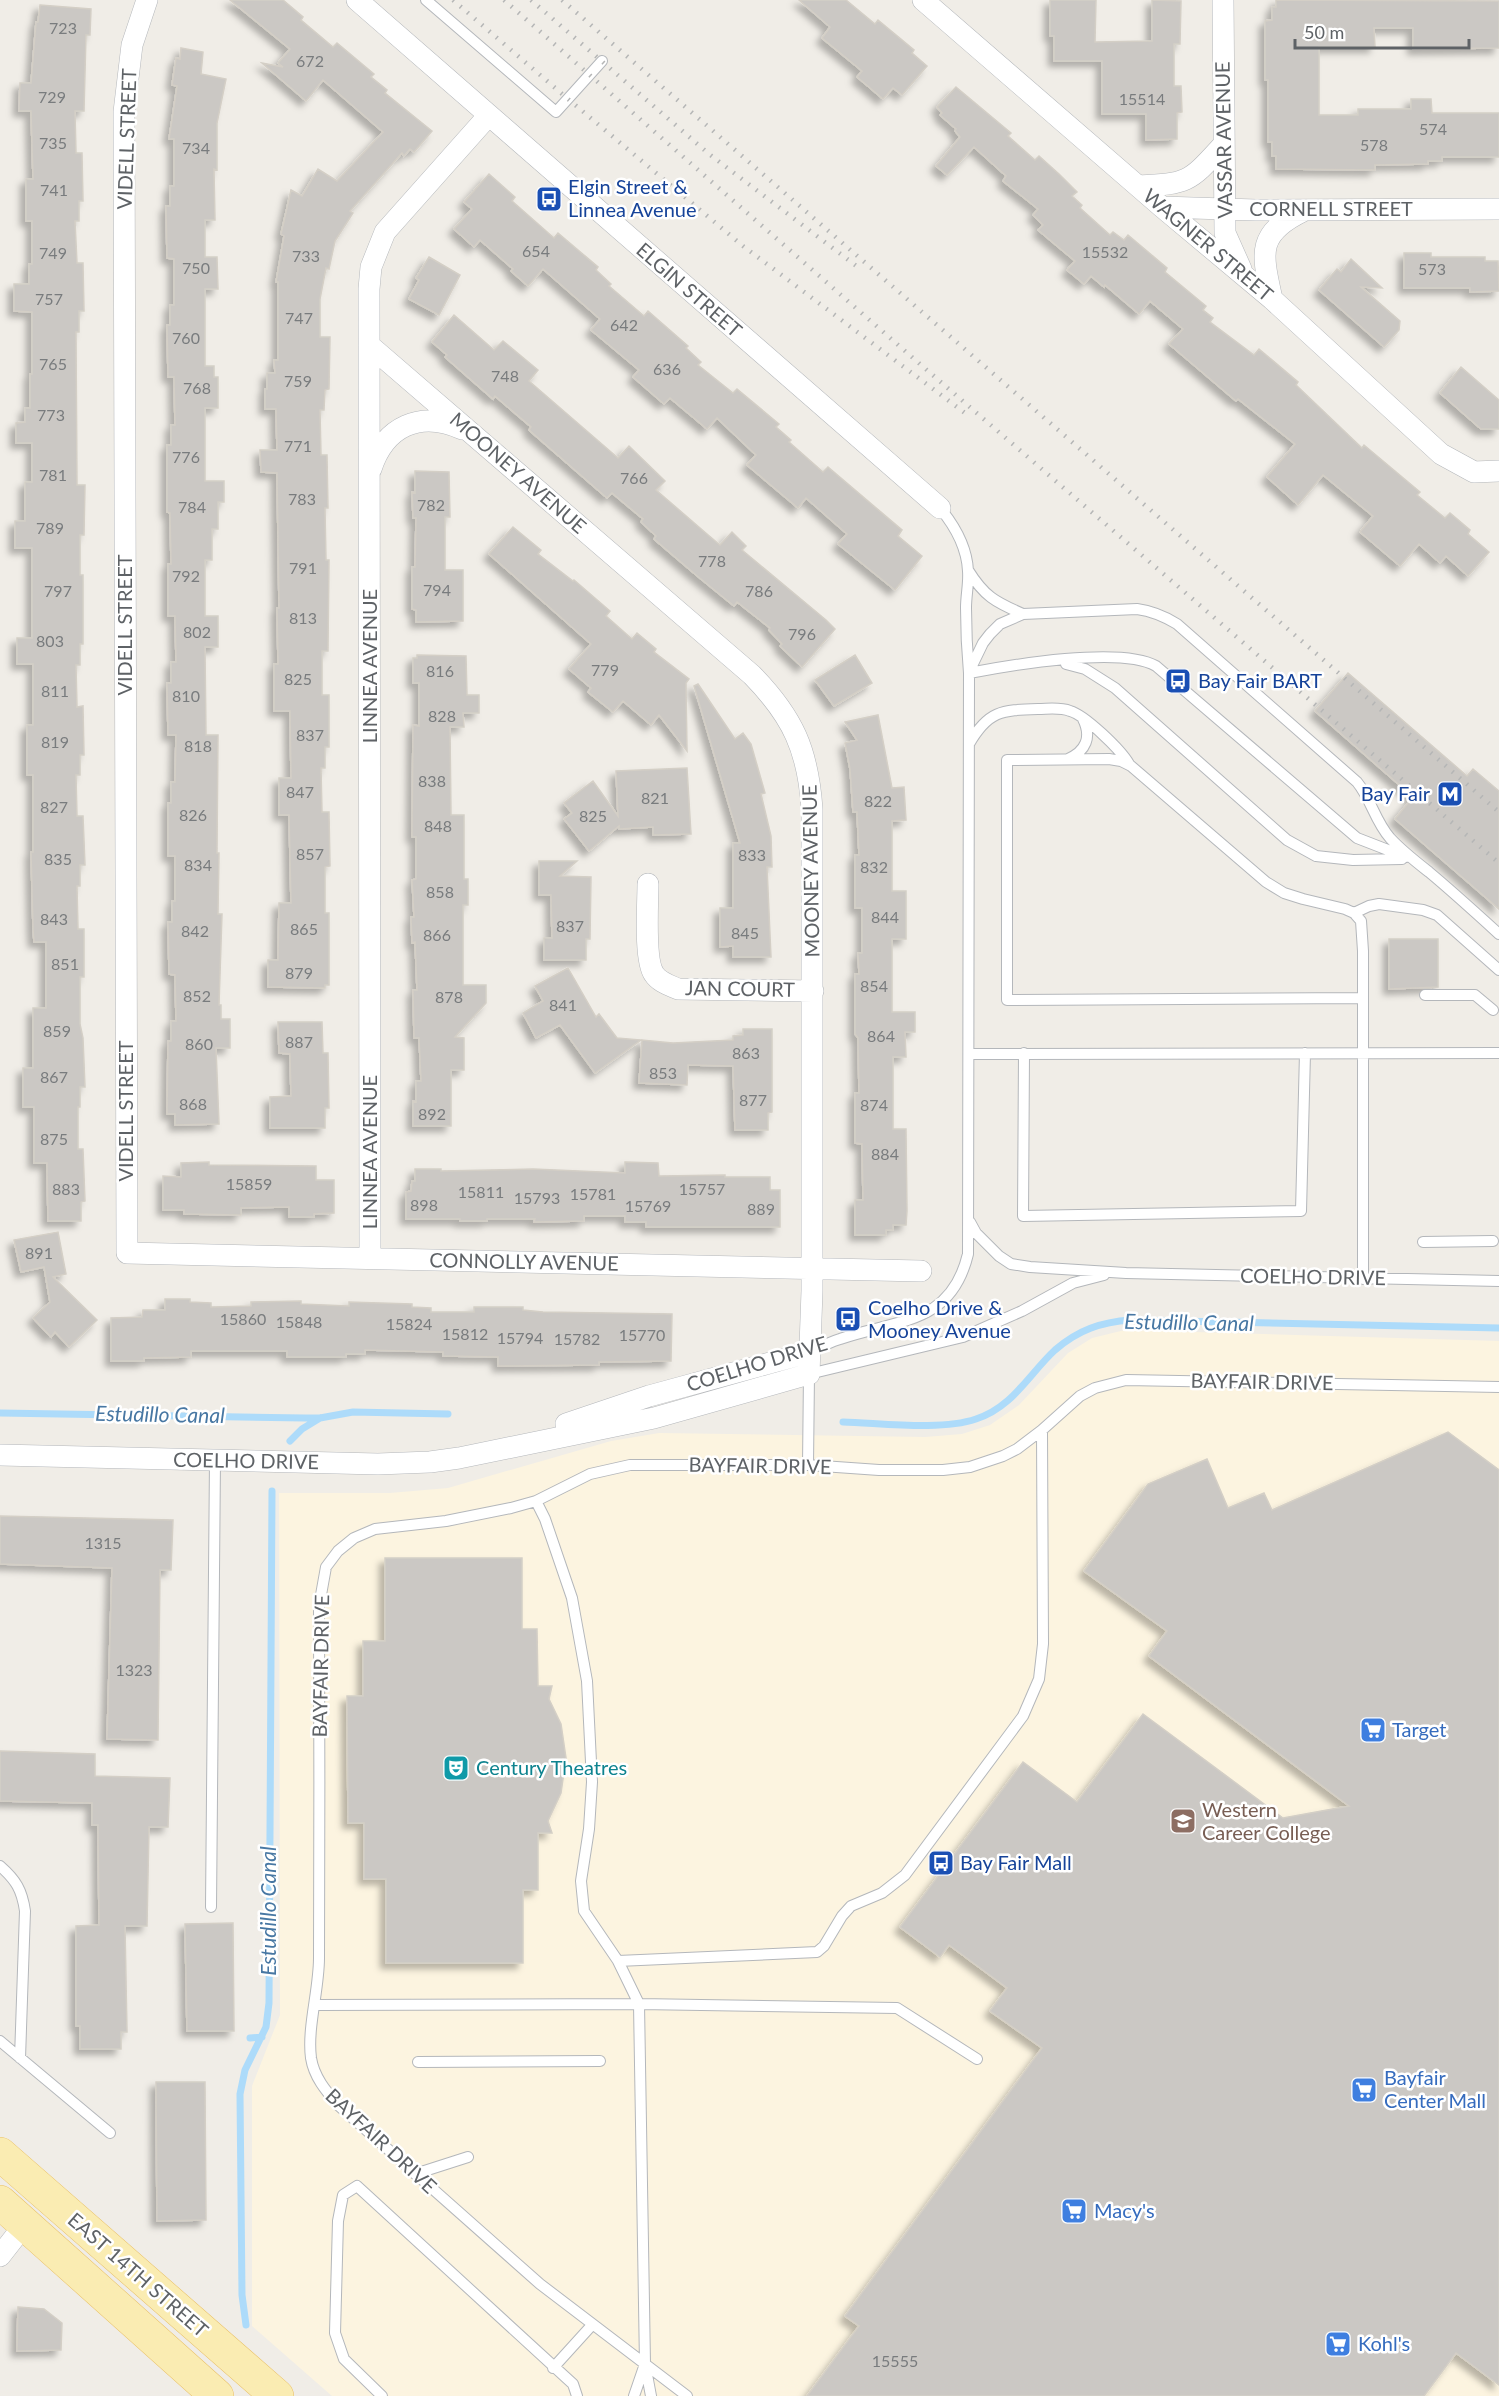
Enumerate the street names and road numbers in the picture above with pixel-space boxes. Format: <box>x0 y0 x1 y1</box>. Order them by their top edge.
street label: VASSAR AVENUE <box>1210 61 1236 219</box>
street label: VIDELL STREET <box>112 68 140 210</box>
street label: WAGNER STREET <box>1139 183 1279 306</box>
street label: CORNELL STREET <box>1249 196 1413 220</box>
street label: ELGIN STREET <box>632 237 747 342</box>
street label: MOONEY AVENUE <box>446 407 592 538</box>
street label: VIDELL STREET <box>112 554 136 696</box>
street label: LINNEA AVENUE <box>357 589 381 743</box>
street label: MOONEY AVENUE <box>796 785 824 958</box>
street label: JAN COURT <box>685 975 795 1001</box>
street label: VIDELL STREET <box>113 1040 137 1182</box>
street label: LINNEA AVENUE <box>357 1075 381 1229</box>
street label: CONNOLLY AVENUE <box>429 1247 619 1275</box>
street label: COELHO DRIVE <box>1240 1263 1386 1289</box>
street label: COELHO DRIVE <box>684 1330 830 1396</box>
street label: BAYFAIR DRIVE <box>1190 1368 1334 1394</box>
street label: COELHO DRIVE <box>173 1447 319 1473</box>
street label: BAYFAIR DRIVE <box>688 1452 832 1478</box>
street label: BAYFAIR DRIVE <box>307 1594 333 1738</box>
street label: BAYFAIR DRIVE <box>321 2083 442 2198</box>
street label: EAST 14TH STREET <box>64 2207 214 2342</box>

